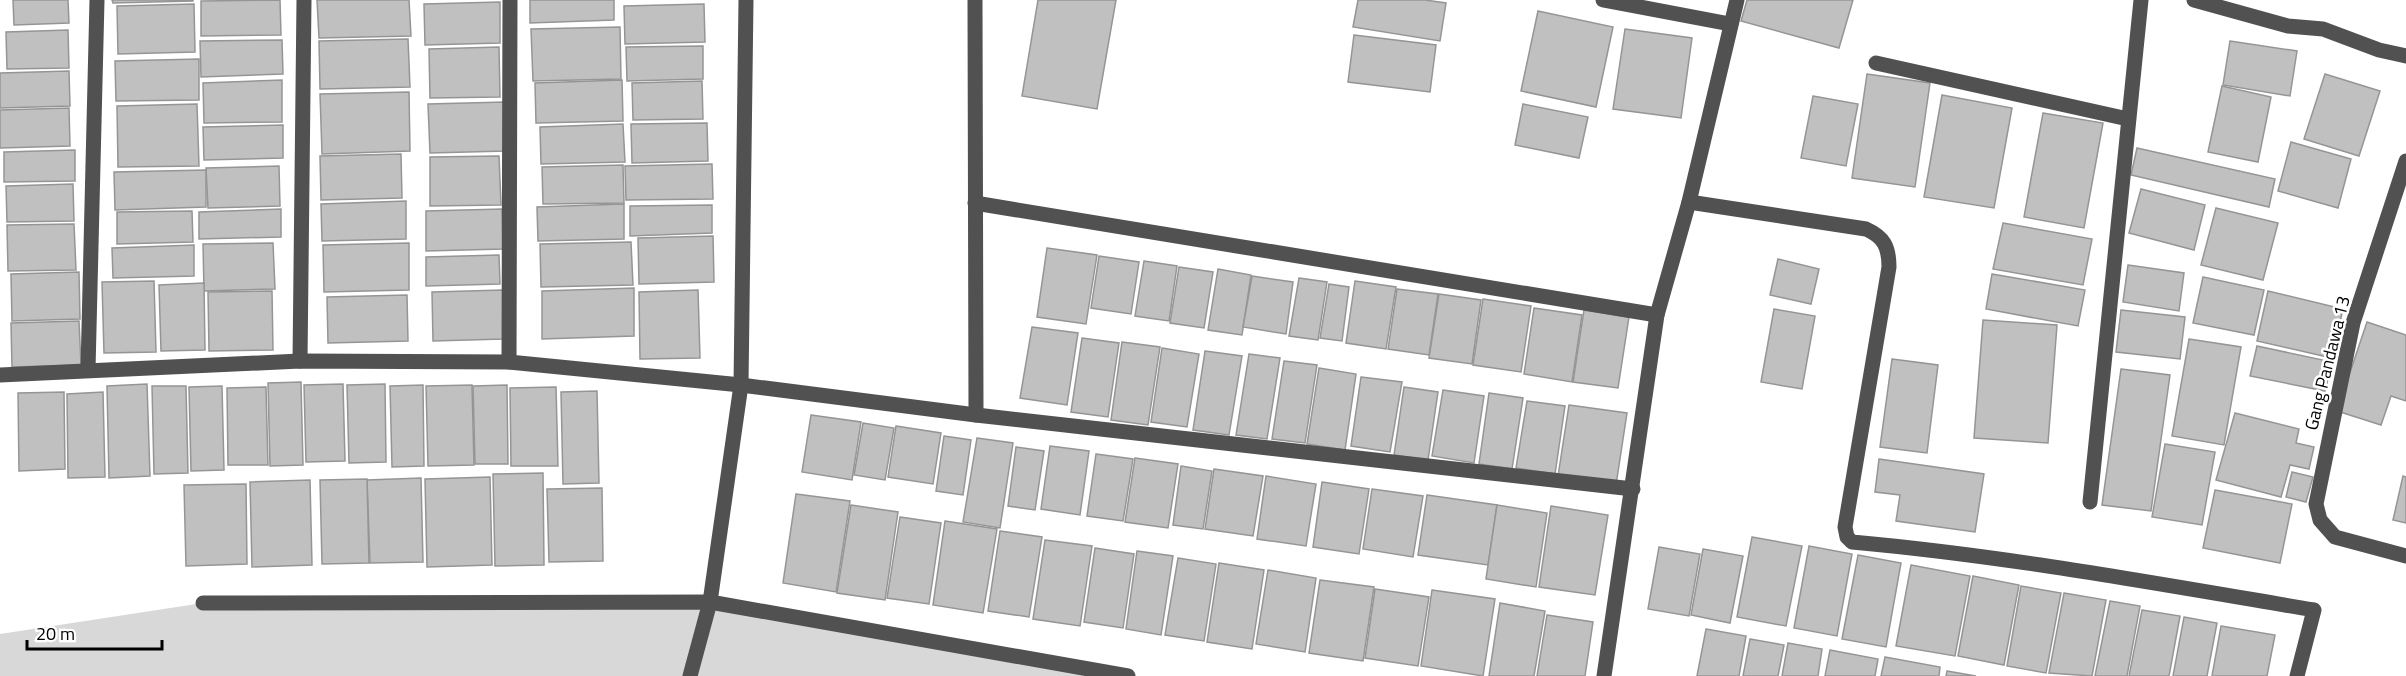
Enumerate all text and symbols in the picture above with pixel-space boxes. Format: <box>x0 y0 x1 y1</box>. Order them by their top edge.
street label: Gang Pandawa 13 <box>2297 293 2357 433</box>
scale bar <box>27 613 162 651</box>
text: 20 m <box>36 620 75 647</box>

